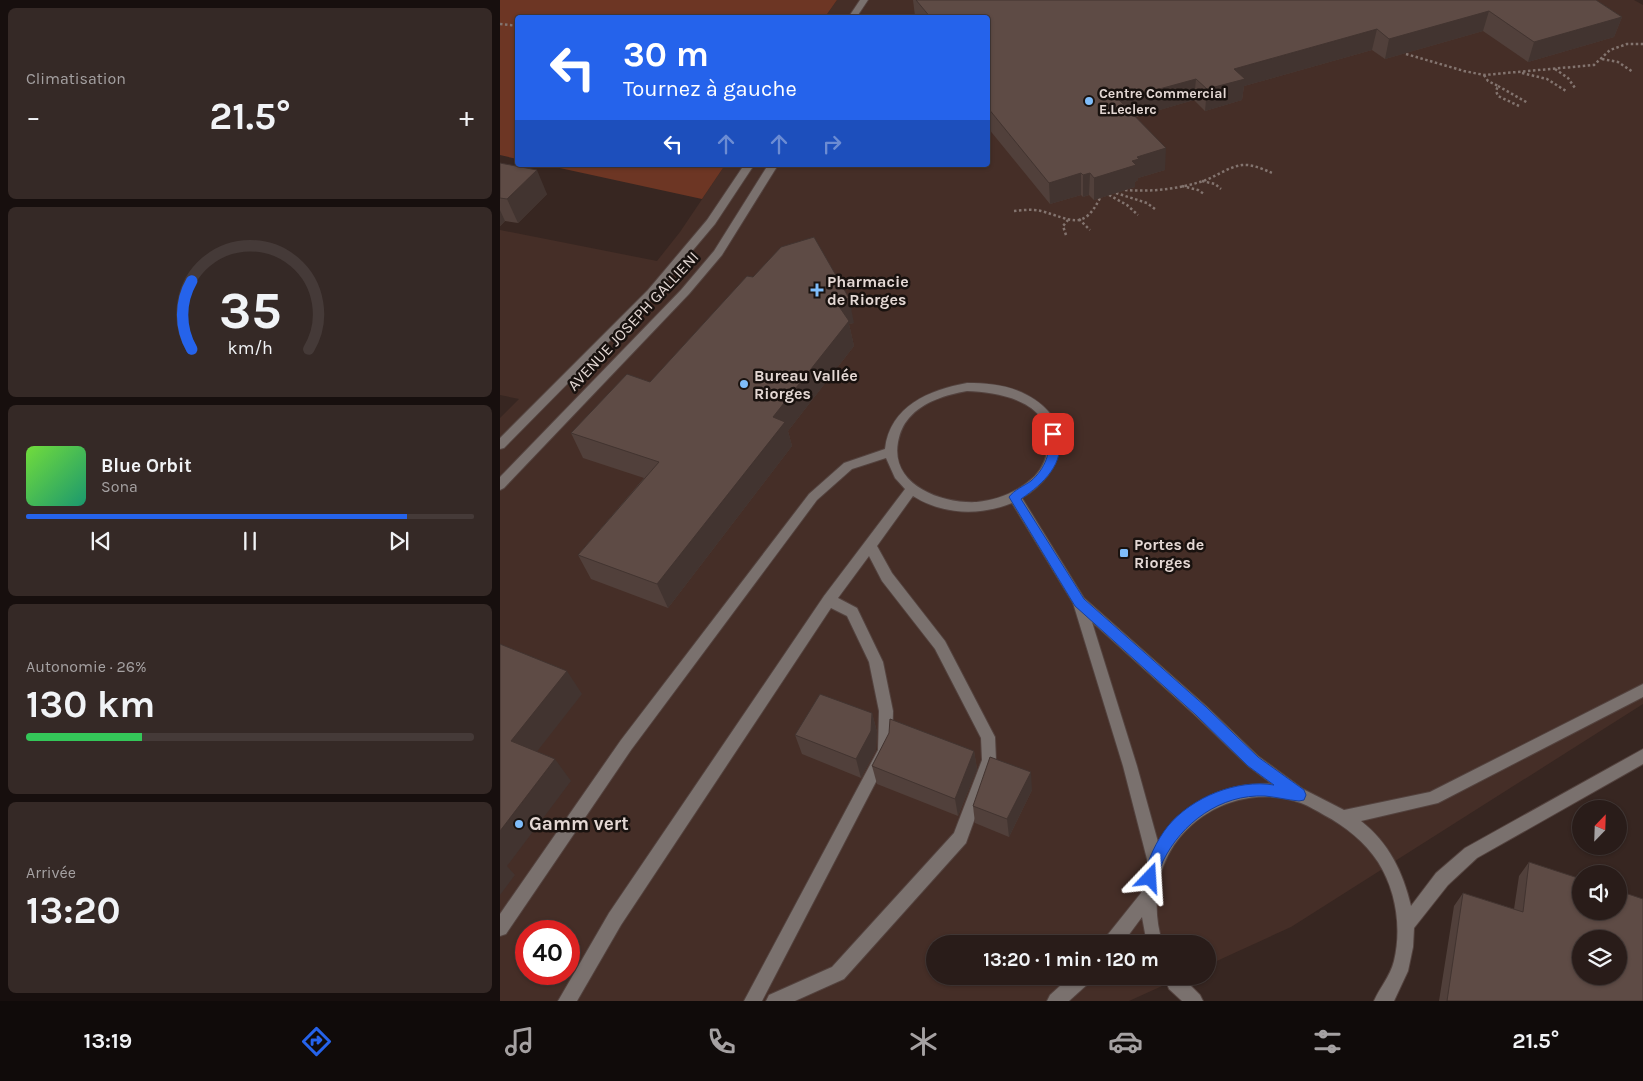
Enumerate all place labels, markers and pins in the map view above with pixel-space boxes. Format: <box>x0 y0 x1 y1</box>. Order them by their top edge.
place label: Centre Commercial E.Leclerc <box>1099 85 1227 118</box>
marker: Centre Commercial E.Leclerc <box>1083 95 1095 107</box>
place label: Pharmacie de Riorges <box>827 272 909 309</box>
marker: Pharmacie de Riorges <box>811 284 823 296</box>
place label: Bureau Vallée Riorges <box>754 366 858 403</box>
marker: Bureau Vallée Riorges <box>738 378 750 390</box>
pin <box>1032 413 1074 455</box>
place label: Portes de Riorges <box>1134 535 1204 572</box>
marker: Portes de Riorges <box>1118 547 1130 559</box>
place label: Gamm vert <box>529 813 629 835</box>
marker: Gamm vert <box>513 818 525 830</box>

